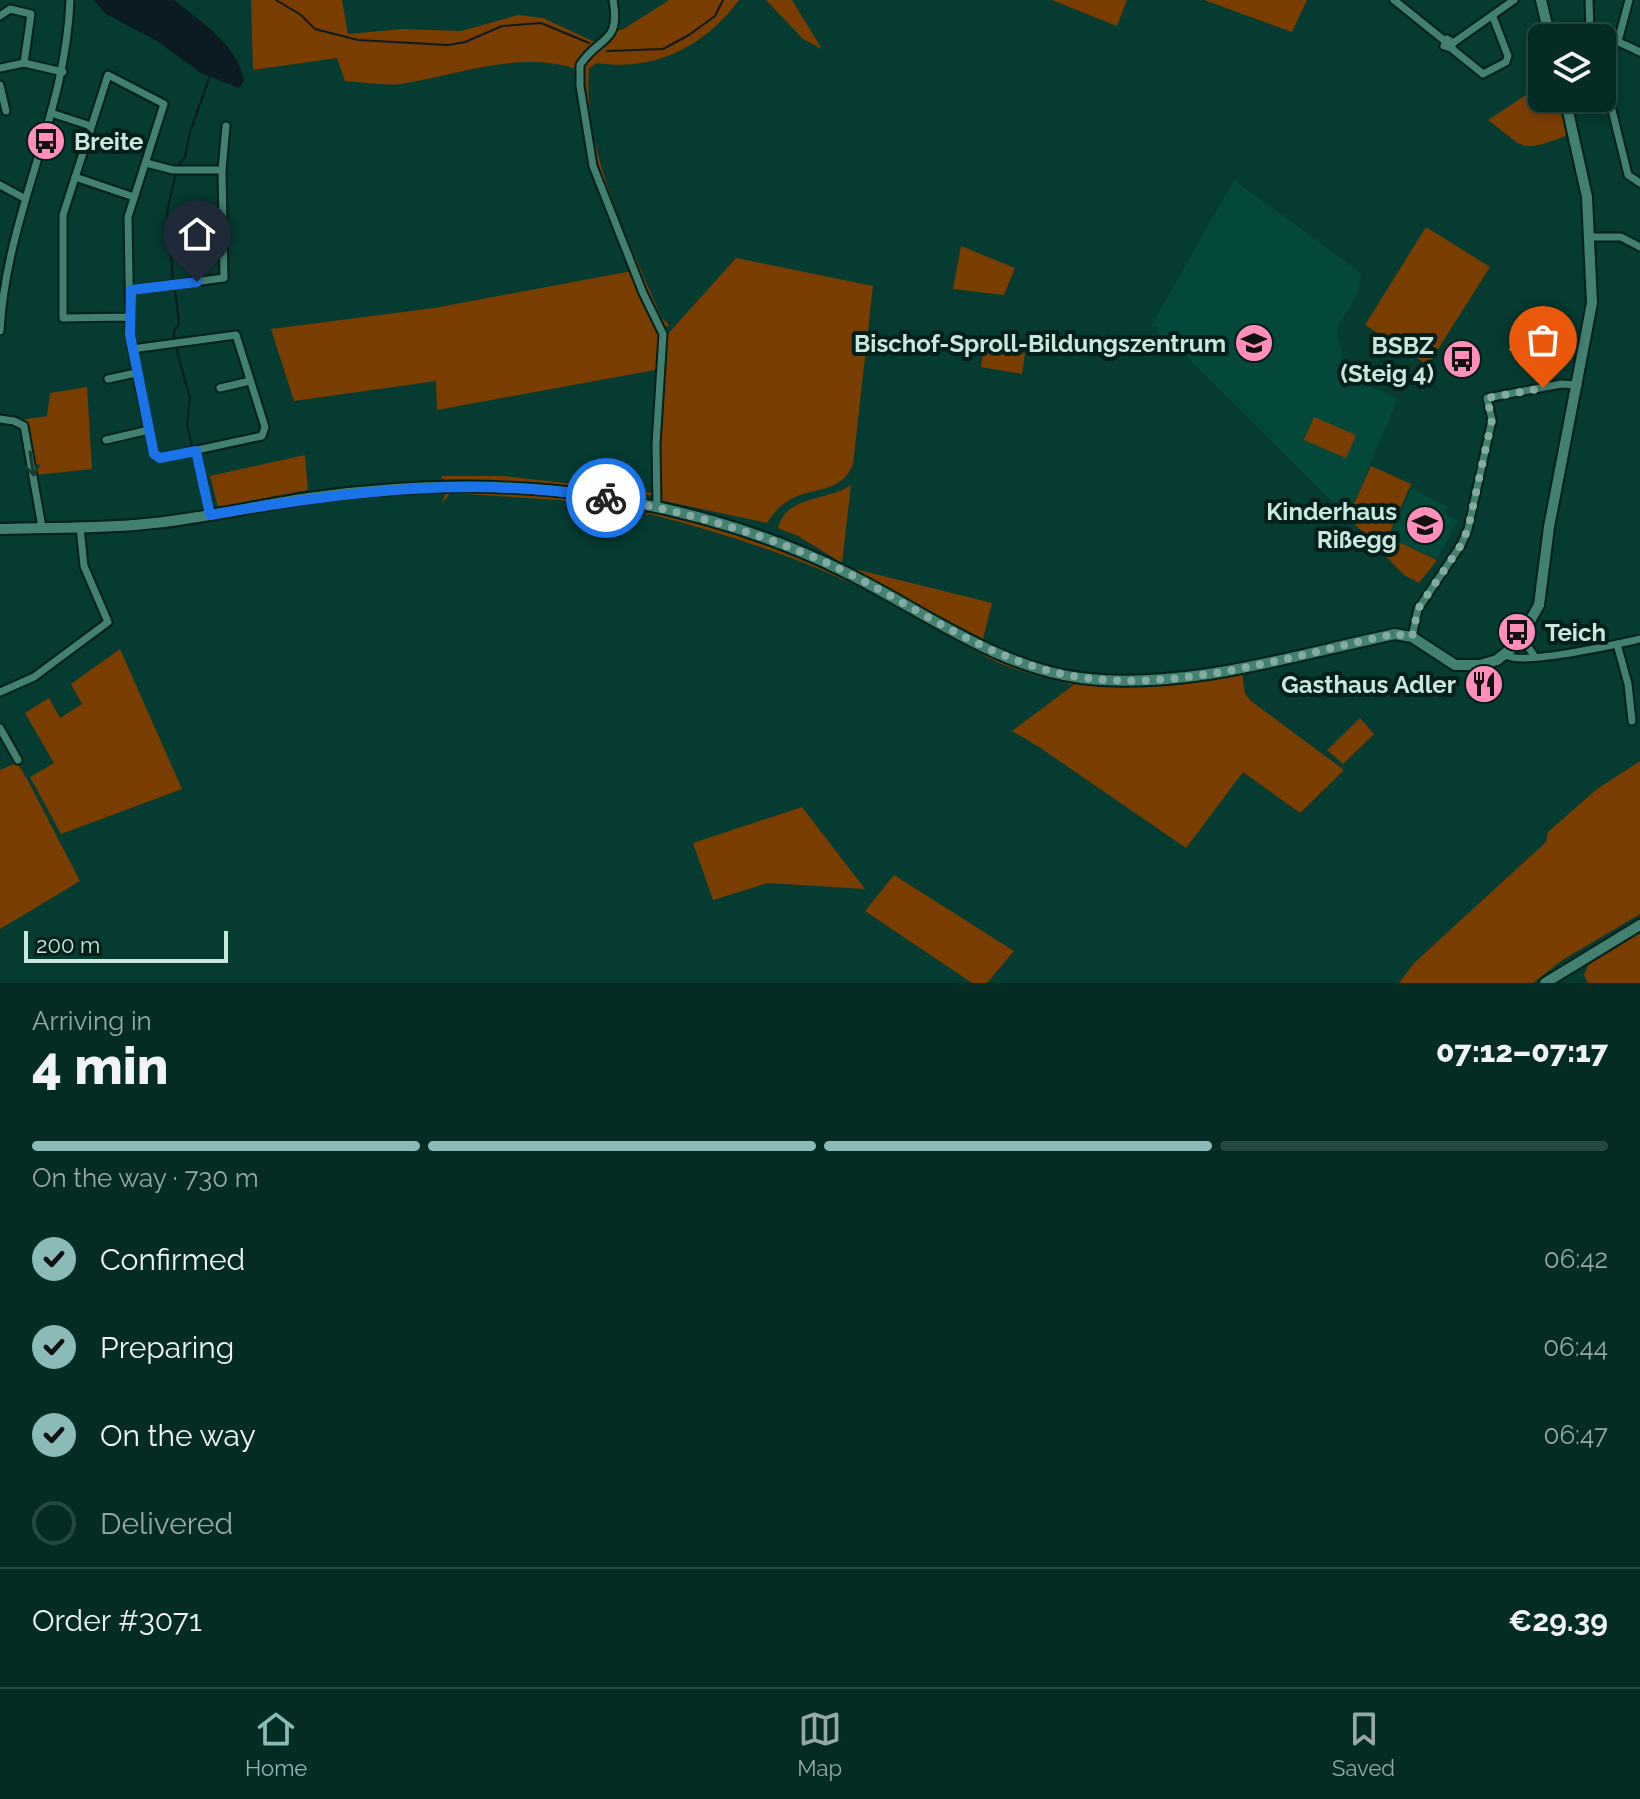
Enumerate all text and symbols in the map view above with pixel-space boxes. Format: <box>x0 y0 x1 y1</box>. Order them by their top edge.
map controls <box>1528 24 1616 112</box>
button: layers <box>1528 24 1616 112</box>
bus stop icon: Breite <box>25 120 67 162</box>
place label: Breite <box>74 127 143 156</box>
pin <box>163 200 231 282</box>
icon: home <box>175 212 219 256</box>
pin <box>1509 306 1577 388</box>
icon: bag <box>1521 318 1565 362</box>
school or university icon: Bischof-Sproll-Bildungszentrum <box>1233 322 1275 364</box>
place label: Bischof-Sproll-Bildungszentrum <box>854 329 1226 358</box>
place label: BSBZ (Steig 4) <box>1340 331 1434 388</box>
bus stop icon: BSBZ (Steig 4) <box>1441 338 1483 380</box>
one-way arrow <box>25 451 40 476</box>
courier <box>566 458 646 538</box>
icon: bike <box>584 476 628 520</box>
place label: Kinderhaus Rißegg <box>1266 497 1397 554</box>
school or university icon: Kinderhaus Rißegg <box>1404 504 1446 546</box>
bus stop icon: Teich <box>1496 611 1538 653</box>
place label: Teich <box>1545 618 1606 647</box>
restaurant icon: Gasthaus Adler <box>1463 663 1505 705</box>
place label: Gasthaus Adler <box>1281 670 1456 699</box>
scale bar <box>24 927 228 963</box>
text: 200 m <box>36 932 100 958</box>
text: Arriving in <box>32 1006 152 1036</box>
text: 07:12–07:17 <box>1436 1034 1608 1069</box>
text: 4 min <box>32 1035 169 1096</box>
text: On the way · 730 m <box>32 1163 259 1193</box>
icon: check <box>32 1237 76 1281</box>
text: Confirmed <box>100 1242 245 1277</box>
text: 06:42 <box>1544 1244 1608 1274</box>
icon: check <box>32 1325 76 1369</box>
text: Preparing <box>100 1330 234 1365</box>
text: 06:44 <box>1543 1332 1608 1362</box>
icon: check <box>32 1413 76 1457</box>
text: On the way <box>100 1418 256 1453</box>
text: 06:47 <box>1544 1420 1608 1450</box>
text: Delivered <box>100 1506 233 1541</box>
text: Order #3071 <box>32 1603 202 1638</box>
text: €29.39 <box>1508 1603 1608 1638</box>
tab: Home <box>245 1707 307 1781</box>
tab: Map <box>797 1707 842 1781</box>
tab: Saved <box>1332 1707 1395 1781</box>

